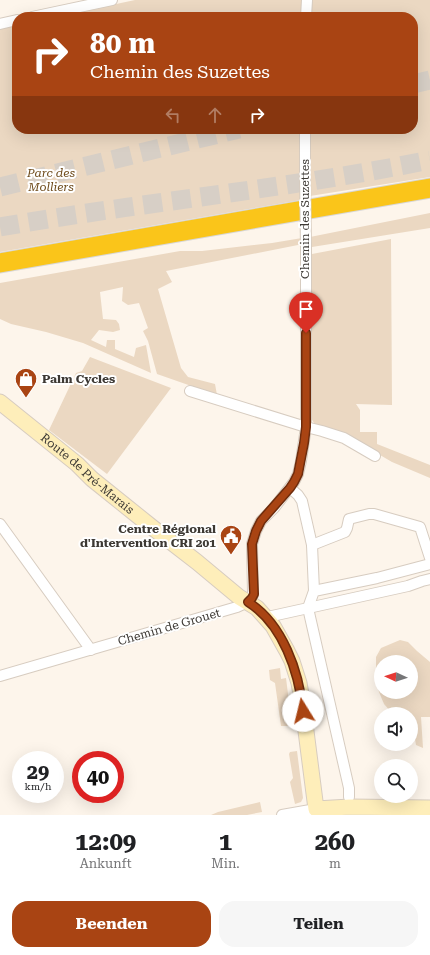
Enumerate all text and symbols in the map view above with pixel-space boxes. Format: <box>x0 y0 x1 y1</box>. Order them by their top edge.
text: 80 m <box>90 27 155 60</box>
icon: right <box>24 28 76 80</box>
text: Chemin des Suzettes <box>90 61 270 82</box>
icon: left <box>162 104 184 126</box>
icon: ahead <box>204 104 226 126</box>
icon: right <box>246 104 268 126</box>
street label: Chemin des Suzettes <box>298 159 312 279</box>
park label: Parc des Molliers <box>26 166 75 194</box>
pin <box>289 292 323 333</box>
icon: arrive <box>295 298 317 320</box>
shop icon: Palm Cycles <box>13 366 39 399</box>
place label: Palm Cycles <box>42 372 115 386</box>
street label: Route de Pré-Marais <box>38 431 137 517</box>
place label: Centre Régional d'Intervention CRI 201 <box>80 522 216 550</box>
public building icon: Centre Régional d'Intervention CRI 201 <box>218 523 244 556</box>
street label: Chemin de Grouet <box>116 606 222 648</box>
north arrow <box>374 655 418 699</box>
map controls <box>374 655 418 803</box>
position arrow <box>282 690 324 732</box>
button: sound <box>374 707 418 751</box>
speed limit sign: 40 <box>72 751 124 803</box>
button: search <box>374 759 418 803</box>
text: 29 <box>27 760 49 784</box>
text: km/h <box>25 781 51 792</box>
text: 12:09 <box>75 828 136 856</box>
text: 1 <box>219 828 232 856</box>
text: 260 <box>315 828 355 856</box>
text: Ankunft <box>80 856 132 871</box>
text: Min. <box>211 856 240 871</box>
text: m <box>329 856 341 871</box>
button: Beenden <box>12 901 211 947</box>
button: Teilen <box>219 901 418 947</box>

